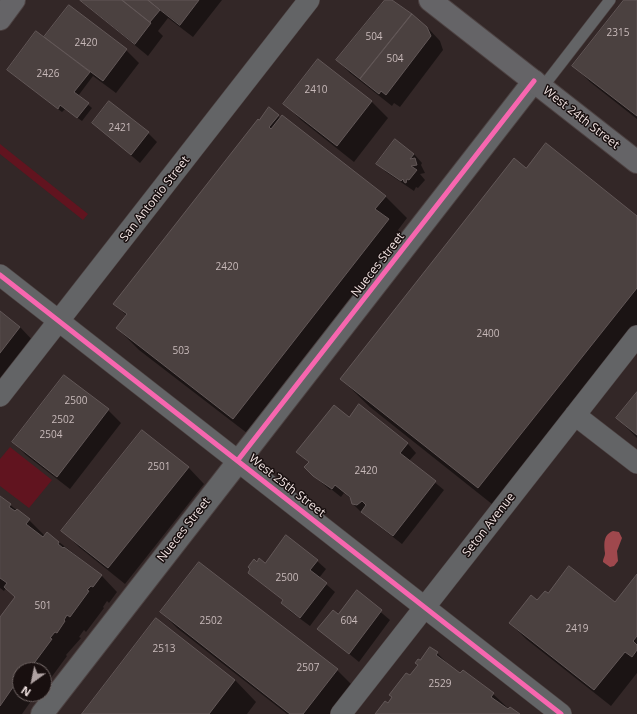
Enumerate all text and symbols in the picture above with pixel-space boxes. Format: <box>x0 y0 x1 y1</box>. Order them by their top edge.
house number: 2315 <box>607 27 629 39</box>
house number: 504 <box>365 31 383 43</box>
house number: 2420 <box>75 37 97 49</box>
house number: 504 <box>386 53 404 65</box>
house number: 2426 <box>37 68 59 80</box>
house number: 2410 <box>305 84 327 96</box>
street label: West 24th Street <box>540 84 622 152</box>
house number: 2421 <box>109 122 131 134</box>
street label: San Antonio Street <box>117 153 193 245</box>
street label: Nueces Street <box>348 230 408 300</box>
house number: 2420 <box>216 261 238 273</box>
house number: 2400 <box>477 328 499 340</box>
house number: 503 <box>172 345 190 357</box>
house number: 2500 <box>65 395 87 407</box>
house number: 2502 <box>52 414 74 426</box>
house number: 2504 <box>40 429 62 441</box>
street label: West 25th Street <box>246 452 328 520</box>
house number: 2501 <box>148 461 170 473</box>
house number: 2420 <box>355 465 377 477</box>
street label: Seton Avenue <box>460 490 518 560</box>
street label: Nueces Street <box>154 495 214 565</box>
house number: 2500 <box>276 572 298 584</box>
house number: 501 <box>34 600 52 612</box>
house number: 2502 <box>200 615 222 627</box>
house number: 604 <box>340 615 358 627</box>
house number: 2419 <box>566 623 588 635</box>
house number: 2513 <box>153 643 175 655</box>
north arrow <box>12 662 52 702</box>
house number: 2507 <box>297 662 319 674</box>
house number: 2529 <box>429 678 451 690</box>
text: N <box>18 683 34 700</box>

